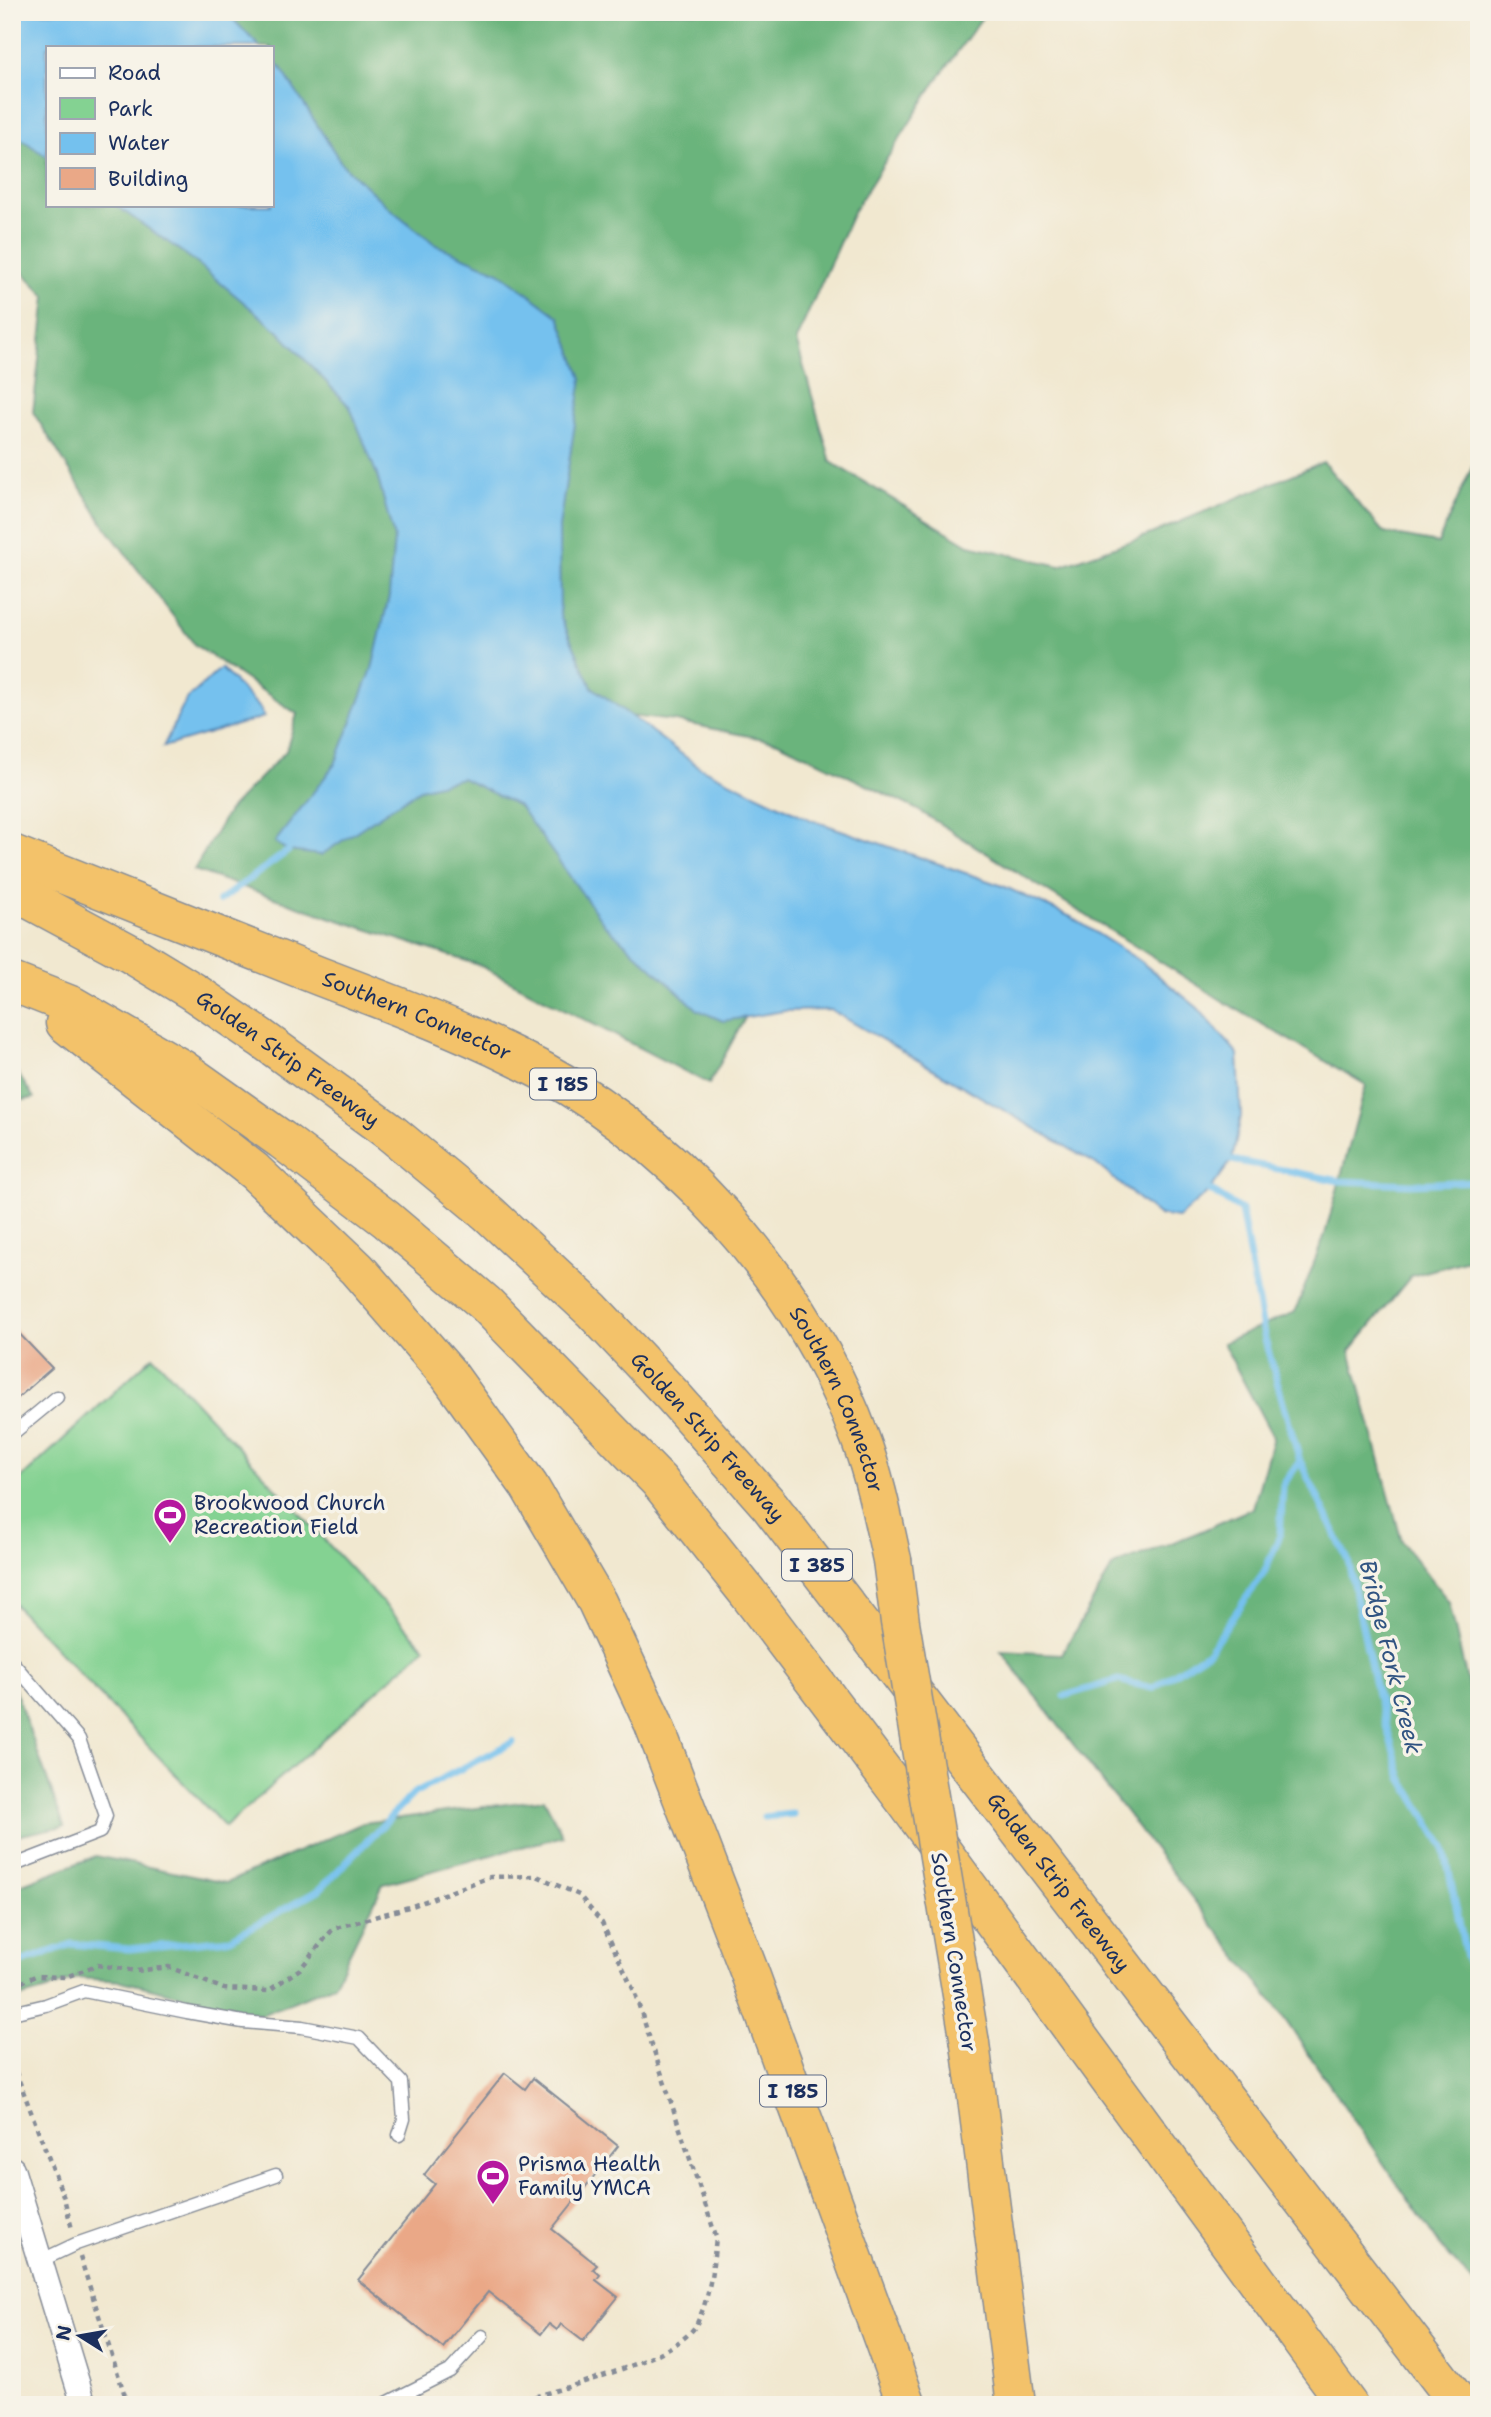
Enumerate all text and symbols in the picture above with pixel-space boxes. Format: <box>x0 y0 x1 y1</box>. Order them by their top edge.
legend <box>46 46 273 206</box>
text: Road <box>108 59 161 87</box>
text: Park <box>108 95 153 123</box>
text: Water <box>108 129 170 157</box>
text: Building <box>108 165 188 193</box>
street label: Southern Connector <box>318 965 516 1067</box>
street label: Golden Strip Freeway <box>191 984 386 1134</box>
road number: I 185 <box>530 1068 596 1100</box>
street label: Southern Connector <box>783 1301 890 1496</box>
street label: Golden Strip Freeway <box>625 1346 792 1528</box>
place label: Brookwood Church Recreation Field <box>194 1489 386 1541</box>
sports icon: Brookwood Church Recreation Field <box>151 1496 189 1545</box>
road number: I 385 <box>782 1550 852 1581</box>
water label: Bridge Fork Creek <box>1352 1557 1430 1757</box>
street label: Golden Strip Freeway <box>981 1787 1137 1978</box>
street label: Southern Connector <box>924 1850 984 2054</box>
road number: I 185 <box>760 2076 826 2106</box>
place label: Prisma Health Family YMCA <box>518 2150 661 2202</box>
sports icon: Prisma Health Family YMCA <box>474 2157 512 2206</box>
north arrow <box>46 2302 116 2372</box>
text: N <box>50 2323 78 2343</box>

